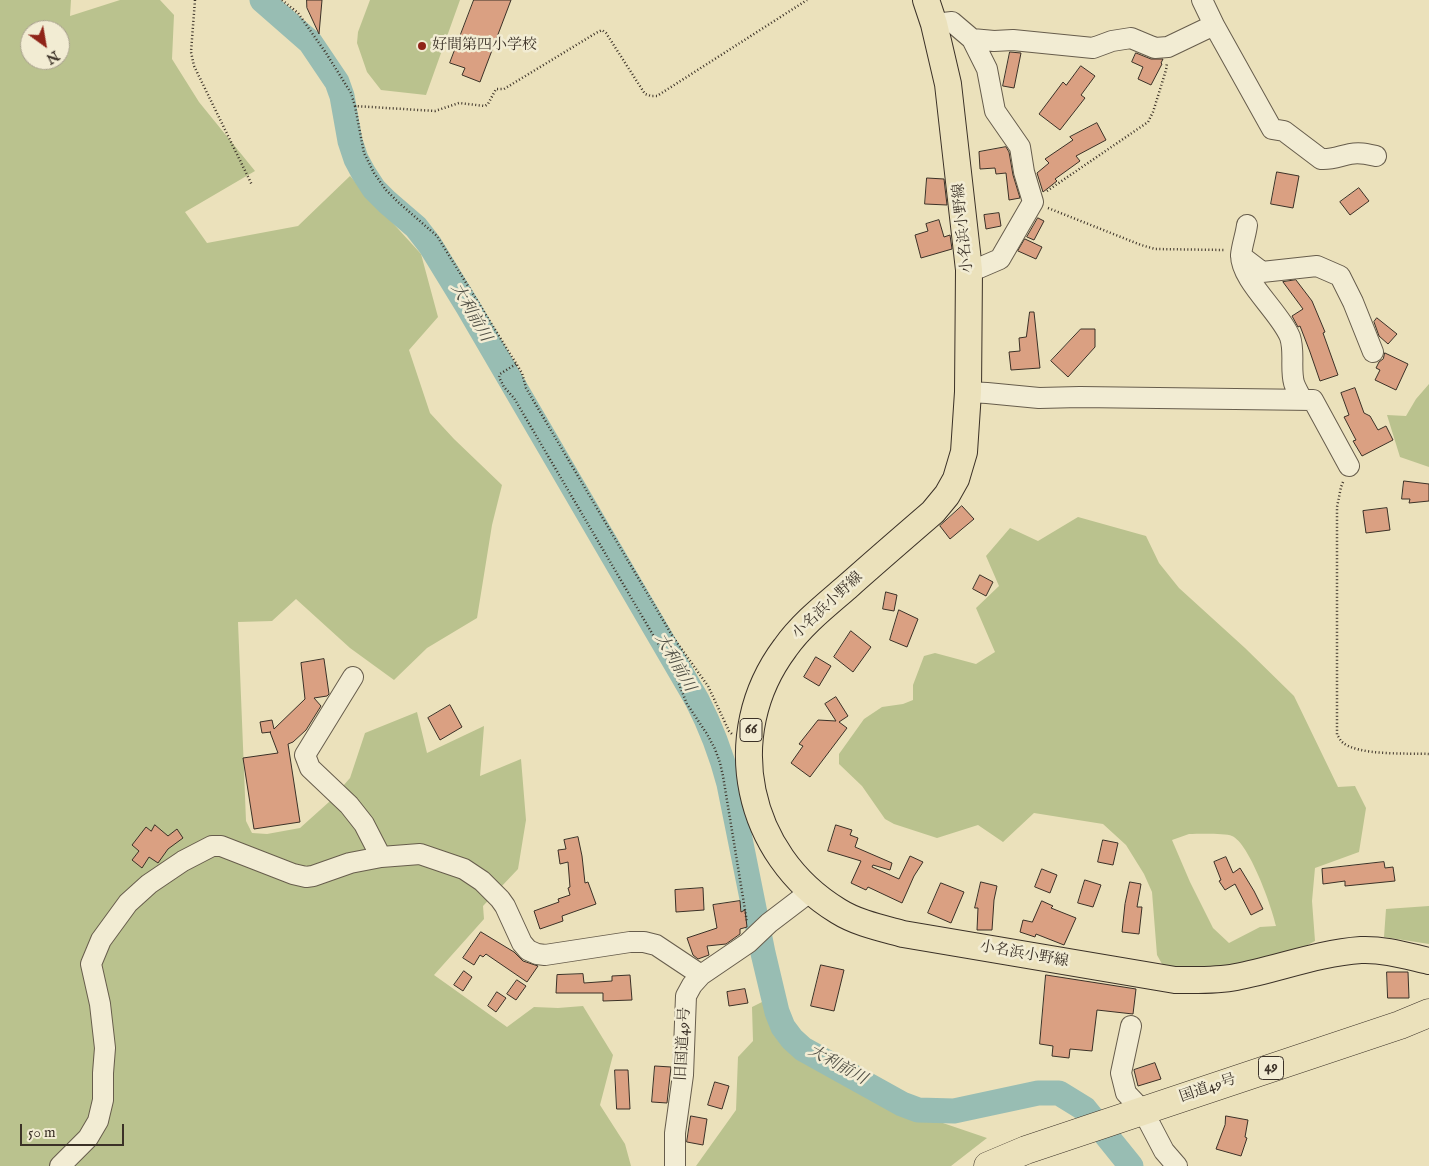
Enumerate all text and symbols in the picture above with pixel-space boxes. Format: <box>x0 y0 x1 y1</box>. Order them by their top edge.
north arrow <box>20 20 70 70</box>
place label: 好間第四小学校 <box>432 37 537 55</box>
marker: 好間第四小学校 <box>416 40 428 52</box>
text: N <box>43 46 62 68</box>
street label: 小名浜小野線 <box>950 182 978 274</box>
water label: 大利前川 <box>446 280 494 346</box>
street label: 小名浜小野線 <box>789 569 867 643</box>
water label: 大利前川 <box>650 630 698 696</box>
road number: 66 <box>740 718 762 742</box>
street label: 小名浜小野線 <box>978 938 1070 972</box>
street label: 旧国道49号 <box>673 1007 695 1081</box>
water label: 大利前川 <box>804 1042 870 1090</box>
road number: 49 <box>1258 1056 1284 1080</box>
street label: 国道49号 <box>1177 1071 1239 1107</box>
scale bar <box>22 1114 126 1146</box>
text: 50 m <box>28 1123 56 1142</box>

